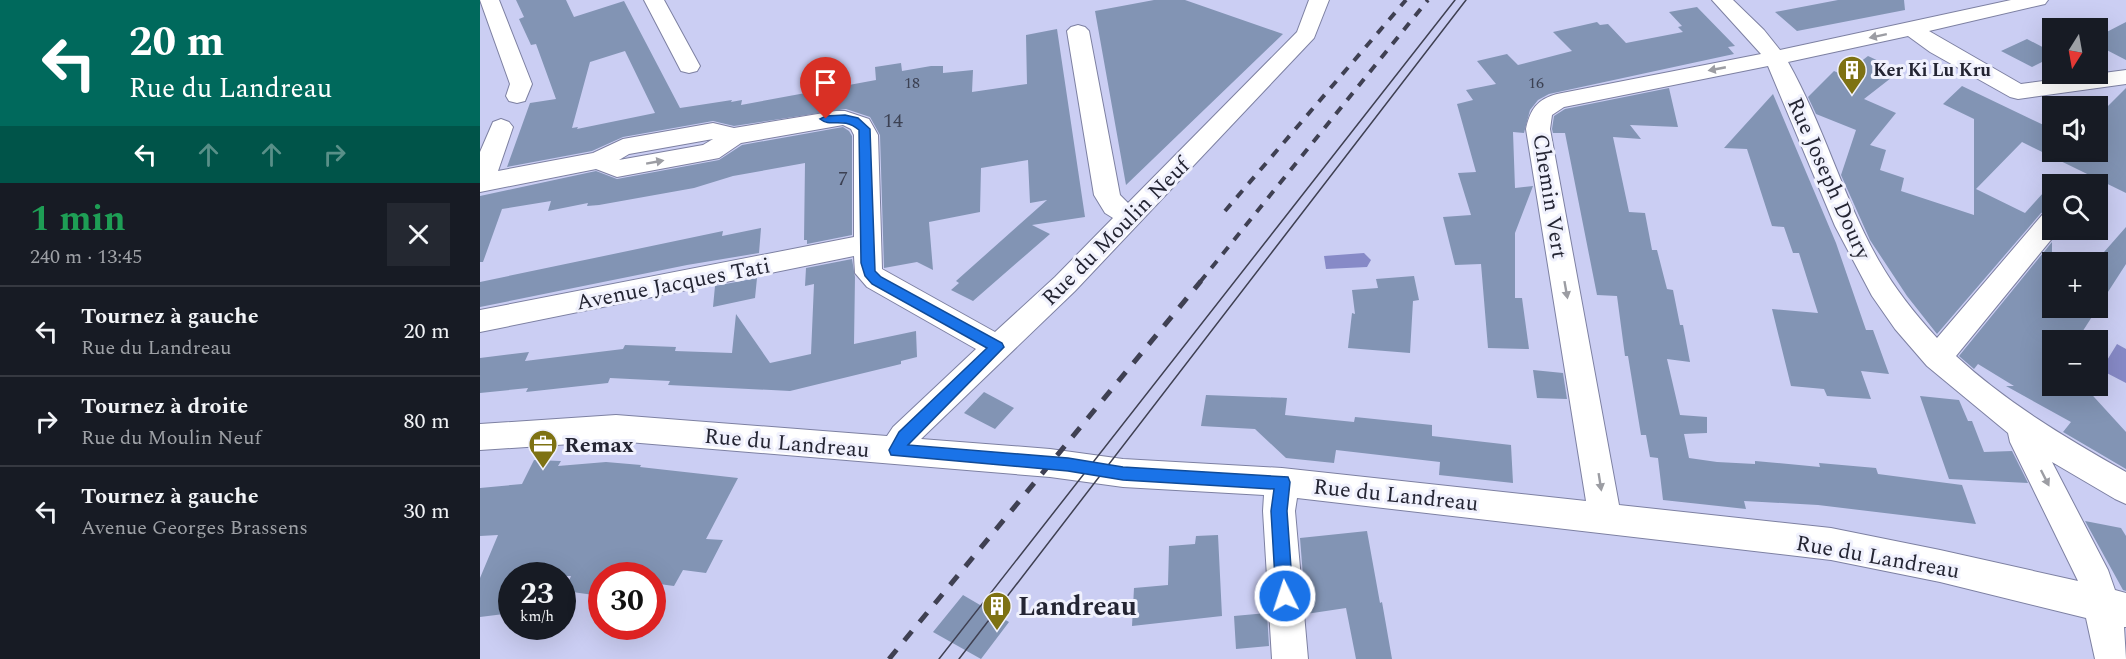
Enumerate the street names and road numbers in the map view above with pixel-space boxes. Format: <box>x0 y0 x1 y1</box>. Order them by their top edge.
street label: Rue Joseph Doury <box>1778 92 1880 266</box>
street label: Chemin Vert <box>1523 132 1576 261</box>
street label: Rue du Moulin Neuf <box>1034 149 1199 314</box>
street label: Avenue Jacques Tati <box>573 249 773 319</box>
street label: Rue du Landreau <box>703 420 871 467</box>
street label: Rue du Landreau <box>1312 470 1480 521</box>
street label: Rue du Landreau <box>1793 527 1962 588</box>

